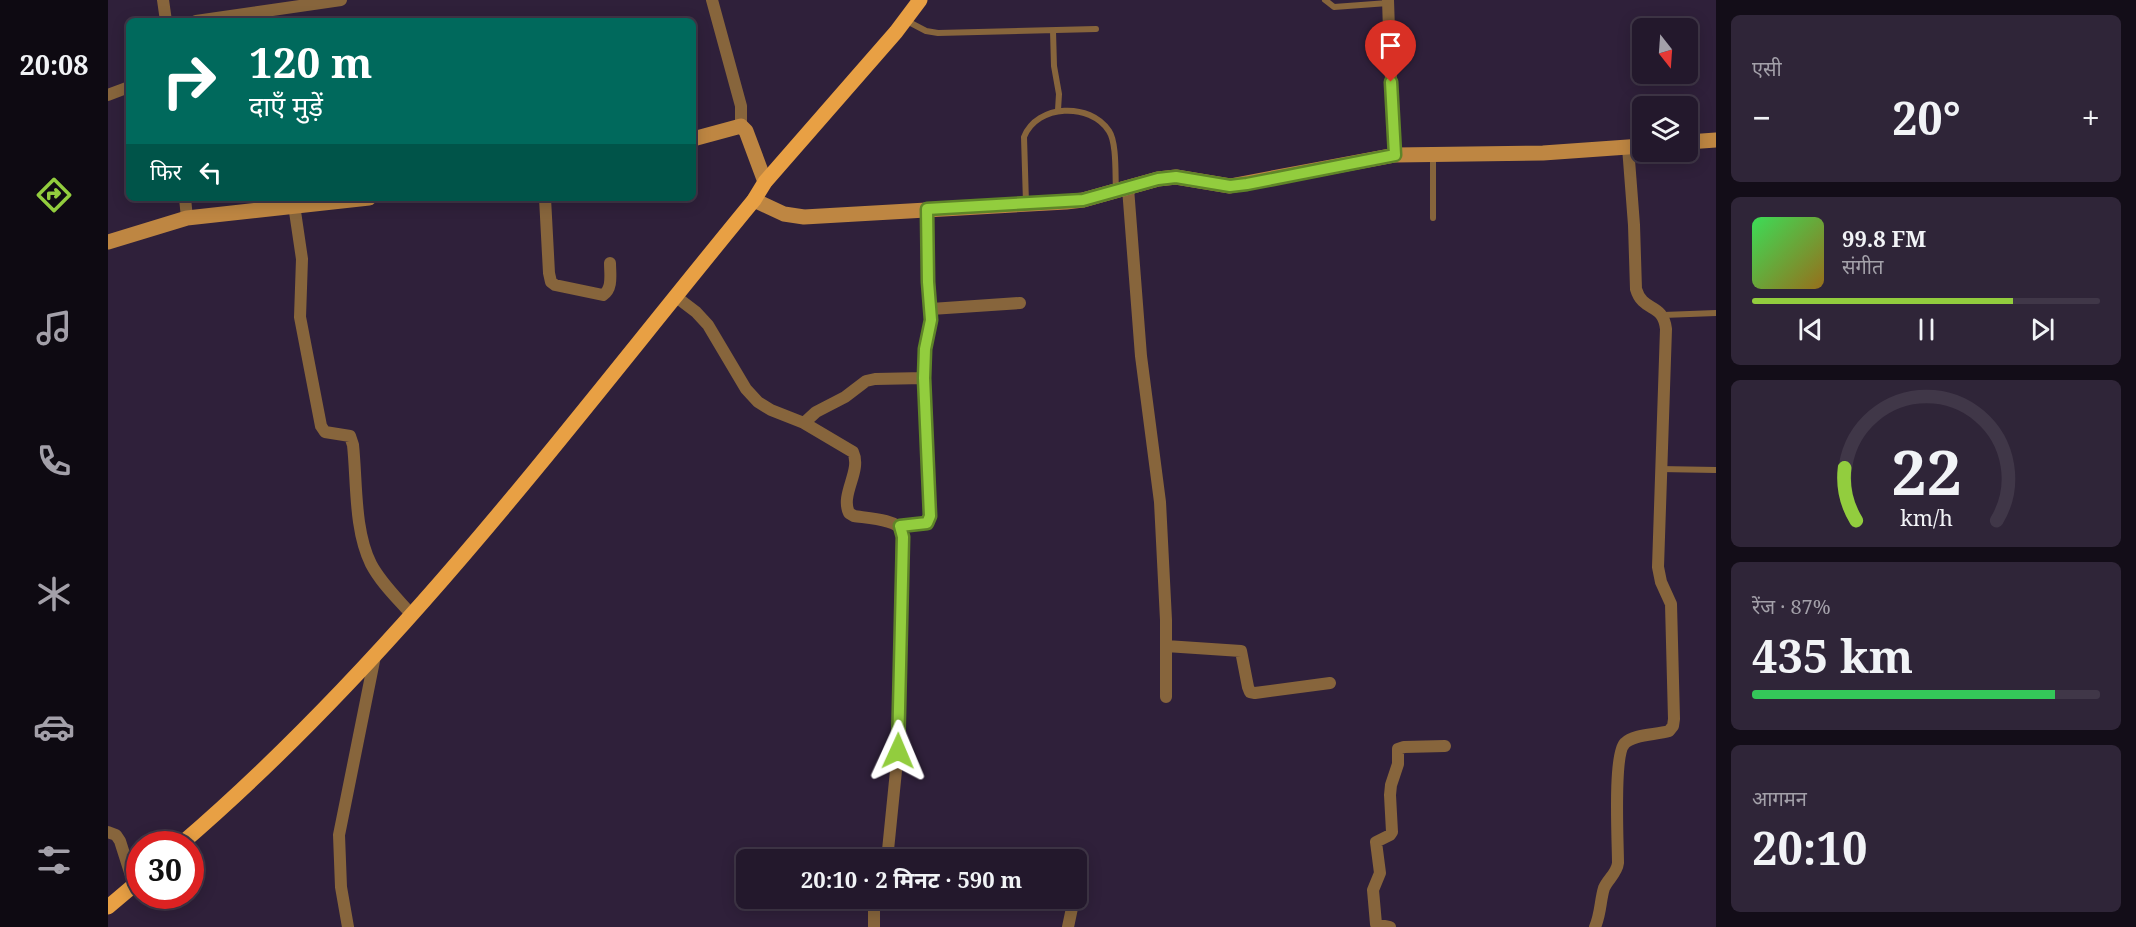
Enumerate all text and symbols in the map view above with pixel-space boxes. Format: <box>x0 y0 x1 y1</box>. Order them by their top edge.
north arrow <box>1632 18 1698 84</box>
map controls <box>1632 18 1698 162</box>
pin <box>1365 20 1416 82</box>
icon: arrive <box>1374 29 1407 62</box>
text: 120 m <box>249 33 373 90</box>
icon: right <box>150 42 228 120</box>
text: 20:08 <box>19 46 89 83</box>
text: एसी <box>1752 55 1782 82</box>
text: दाएँ मुड़ें <box>249 87 323 124</box>
text: 20° <box>1892 87 1961 148</box>
text: − <box>1752 95 1771 140</box>
text: + <box>2082 95 2100 140</box>
button: layers <box>1632 96 1698 162</box>
text: फिर <box>150 156 182 186</box>
icon: left <box>194 156 227 189</box>
icon: directions <box>33 174 75 216</box>
text: 99.8 FM <box>1842 223 1926 253</box>
text: संगीत <box>1842 253 1883 280</box>
icon: music <box>33 307 75 349</box>
icon: previous <box>1794 313 1827 346</box>
icon: pause <box>1910 313 1943 346</box>
icon: next <box>2026 313 2059 346</box>
text: 22 <box>1891 428 1961 513</box>
icon: phone <box>33 440 75 482</box>
text: km/h <box>1900 503 1953 532</box>
icon: climate <box>33 573 75 615</box>
text: रेंज · 87% <box>1752 593 1831 620</box>
text: 435 km <box>1752 625 1913 686</box>
icon: car <box>33 706 75 748</box>
position arrow <box>866 719 930 783</box>
text: आगमन <box>1752 785 1807 812</box>
text: 20:10 <box>1752 817 1867 878</box>
speed limit sign: 30 <box>126 831 204 909</box>
icon: filters <box>33 839 75 881</box>
text: 20:10 · 2 मिनट · 590 m <box>801 864 1022 894</box>

